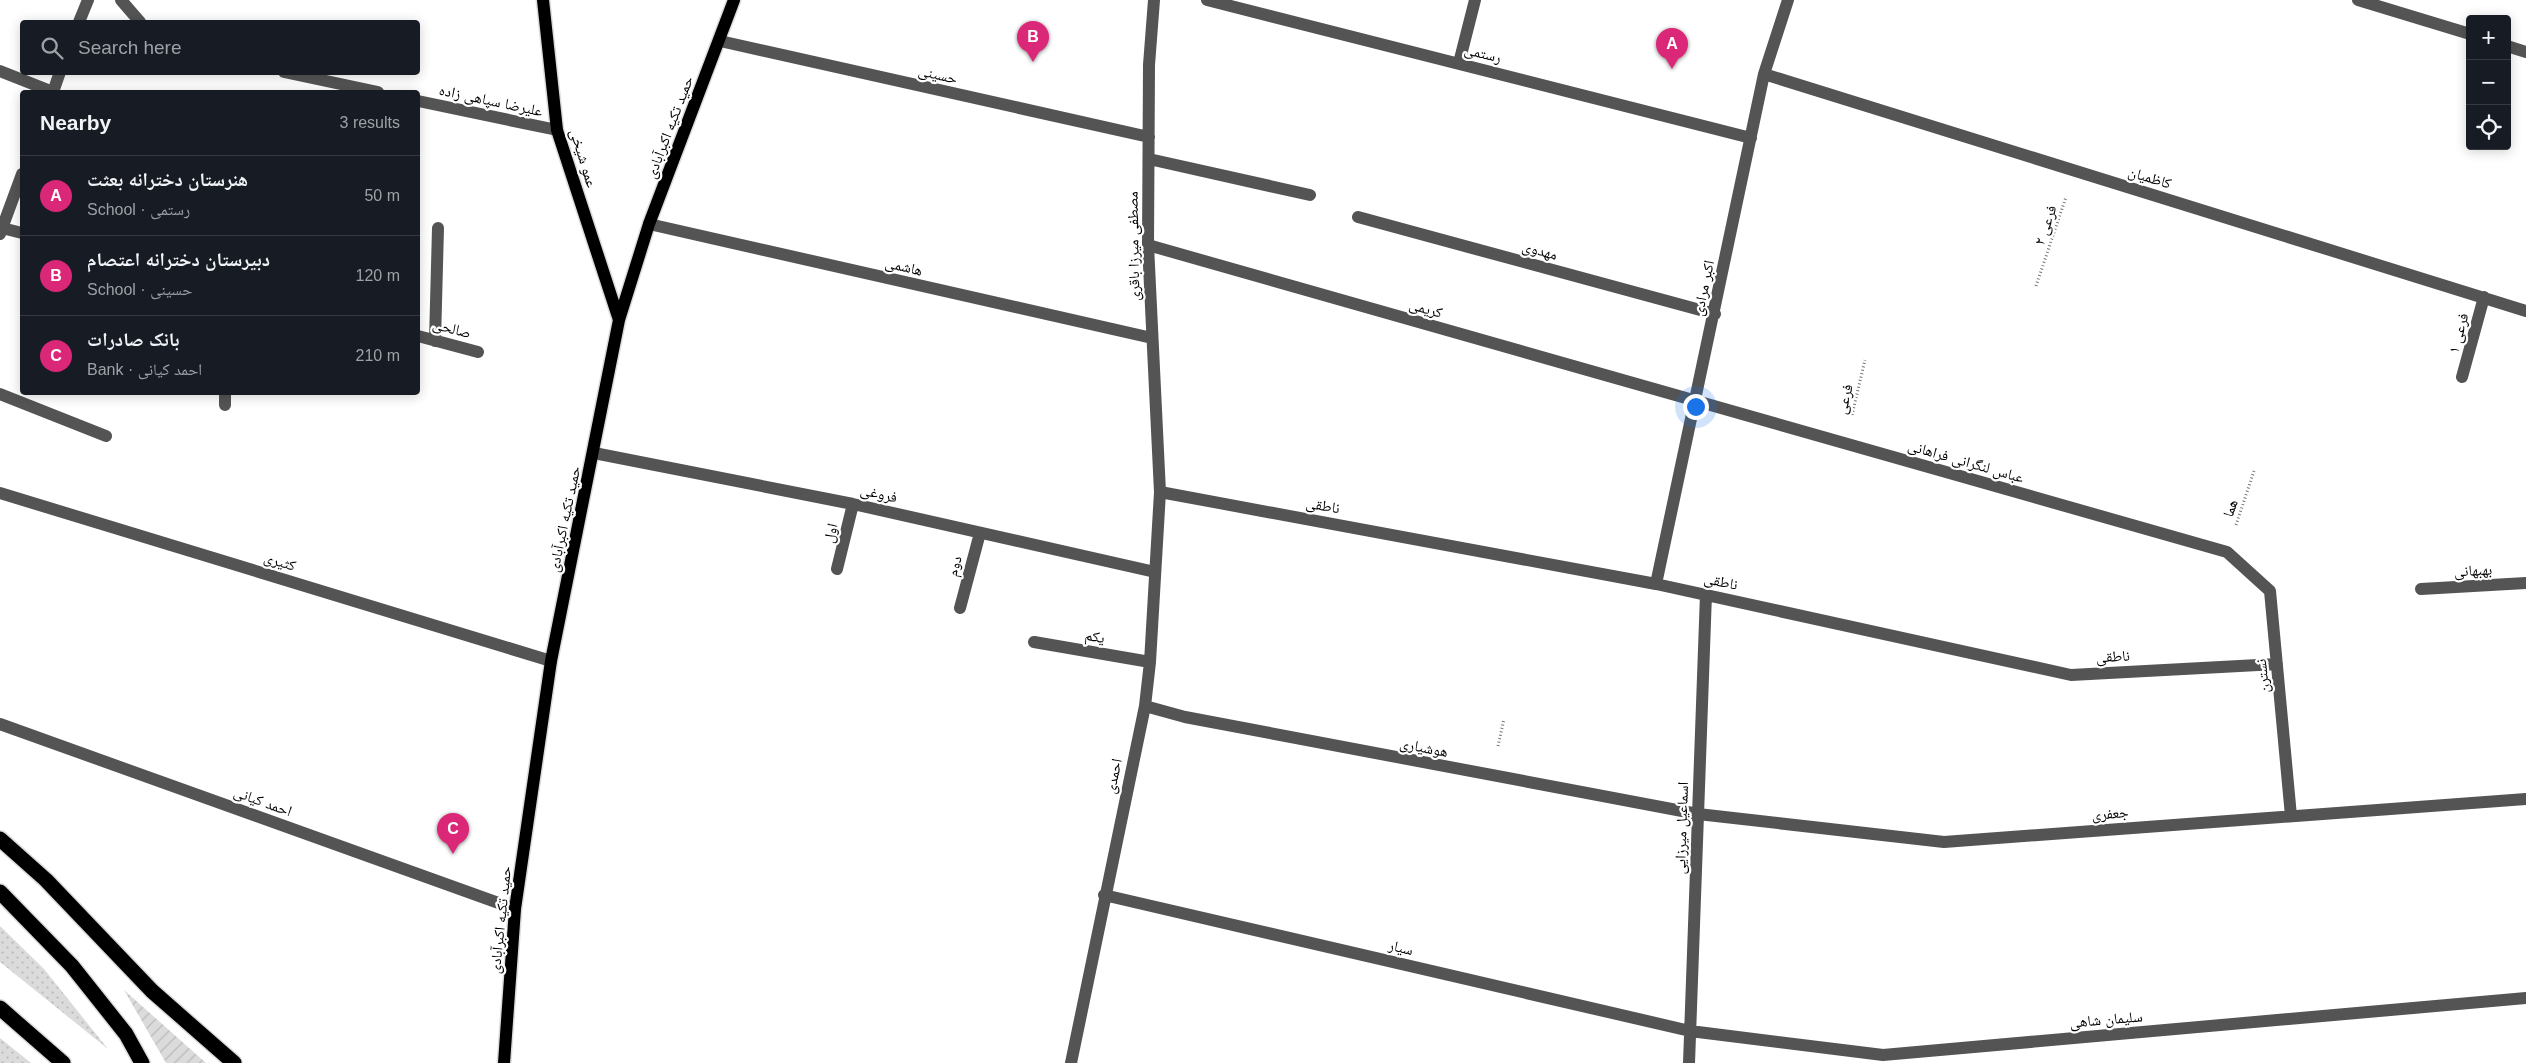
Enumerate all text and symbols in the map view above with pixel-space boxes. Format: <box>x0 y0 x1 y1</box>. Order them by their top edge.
map controls <box>2466 15 2511 150</box>
button: + <box>2466 15 2511 60</box>
search box <box>20 20 420 75</box>
pin: B <box>1017 21 1049 62</box>
pin: A <box>1656 28 1688 69</box>
icon: search <box>38 34 66 62</box>
text: Search here <box>78 37 182 58</box>
street label: رستمی <box>1462 40 1503 68</box>
button: − <box>2466 60 2511 105</box>
street label: حسینی <box>916 61 960 89</box>
street label: حمید تکیه اکبرآبادی <box>642 73 698 181</box>
street label: علیرضا سپاهی زاده <box>437 81 545 121</box>
button: locate <box>2466 105 2511 150</box>
text: Nearby <box>40 111 111 134</box>
text: 3 results <box>340 114 400 131</box>
street label: عمو شیخی <box>565 127 601 190</box>
street label: کاظمیان <box>2126 162 2174 193</box>
text: هنرستان دخترانه بعثت <box>87 169 248 190</box>
text: A <box>50 187 62 204</box>
text: 50 m <box>364 187 400 204</box>
street label: مصطفی میرزا باقری <box>1124 191 1144 301</box>
text: School · رستمی <box>87 201 190 218</box>
street label: فرعی ۲ <box>2030 203 2062 248</box>
street label: مهدوی <box>1520 237 1560 265</box>
text: دبیرستان دخترانه اعتصام <box>87 249 270 270</box>
street label: هاشمی <box>883 253 924 280</box>
street label: اکبر مرادی <box>1689 259 1719 318</box>
text: B <box>50 267 62 284</box>
text: 120 m <box>356 267 400 284</box>
text: School · حسینی <box>87 281 192 298</box>
street label: کریمی <box>1407 295 1445 323</box>
street label: فرعی ۱ <box>2444 311 2473 356</box>
street label: صالحی <box>430 315 473 343</box>
text: بانک صادرات <box>87 329 180 350</box>
text: C <box>50 347 62 364</box>
text: 210 m <box>356 347 400 364</box>
text: Bank · احمد کیانی <box>87 361 202 378</box>
street label: فرعی <box>1832 382 1858 416</box>
your location <box>1683 394 1709 420</box>
street label: عباس لنگرانی فراهانی <box>1906 436 2026 488</box>
street label: حمید تکیه اکبرآبادی <box>544 464 586 574</box>
street label: فروغی <box>858 481 899 507</box>
street label: ناطقی <box>1304 494 1341 518</box>
street label: هما <box>2219 497 2241 519</box>
street label: اول <box>819 521 843 545</box>
street label: کثیری <box>261 548 298 576</box>
street label: دوم <box>943 554 967 579</box>
street label: بهبهانی <box>2453 561 2493 581</box>
street label: ناطقی <box>1702 569 1739 595</box>
street label: یکم <box>1083 626 1107 648</box>
street label: ناطقی <box>2096 647 2130 667</box>
street label: نسترن <box>2252 658 2274 694</box>
street label: هوشیاری <box>1398 734 1450 762</box>
street label: احمدی <box>1101 757 1127 796</box>
street label: اسماعیل میرزایی <box>1671 781 1693 875</box>
street label: احمد کیانی <box>231 783 294 821</box>
street label: جعفری <box>2091 803 2130 825</box>
pin: C <box>437 813 469 854</box>
street label: حمید تکیه اکبرآبادی <box>486 865 516 975</box>
street label: سیار <box>1386 936 1415 959</box>
street label: سلیمان شاهی <box>2069 1007 2144 1033</box>

